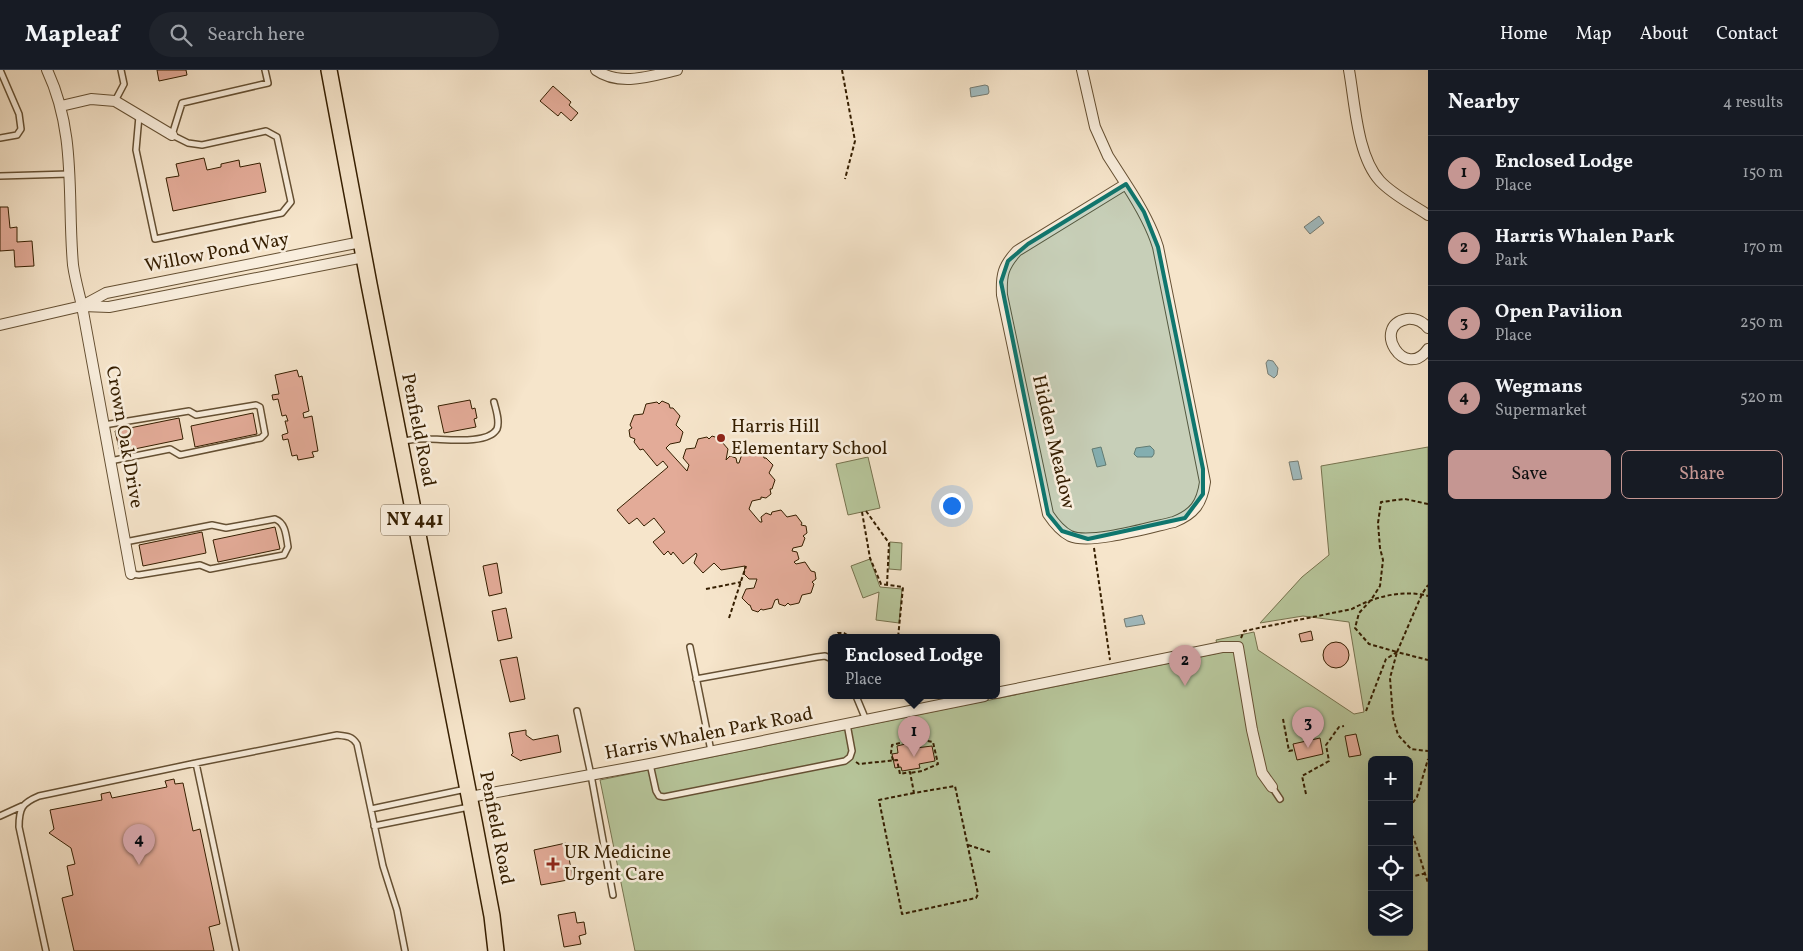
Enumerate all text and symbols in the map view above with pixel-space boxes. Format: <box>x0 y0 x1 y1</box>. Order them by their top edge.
search box <box>149 12 499 57</box>
text: Mapleaf <box>25 18 119 52</box>
icon: search <box>167 21 195 49</box>
text: Search here <box>207 22 305 48</box>
text: Home <box>1500 22 1548 47</box>
text: Map <box>1576 22 1612 47</box>
text: About <box>1640 22 1688 47</box>
text: Contact <box>1716 22 1778 47</box>
text: Nearby <box>1448 88 1519 117</box>
text: 4 results <box>1723 92 1783 114</box>
text: Enclosed Lodge <box>1495 149 1633 175</box>
text: 1 <box>1461 162 1467 184</box>
text: 150 m <box>1742 162 1783 184</box>
text: Place <box>1495 175 1532 197</box>
text: Harris Whalen Park <box>1495 224 1674 250</box>
street label: Willow Pond Way <box>143 226 291 280</box>
text: 2 <box>1460 237 1468 259</box>
text: 170 m <box>1743 237 1783 259</box>
text: Park <box>1495 250 1528 272</box>
text: Open Pavilion <box>1495 299 1623 325</box>
text: 3 <box>1460 312 1468 334</box>
text: 250 m <box>1740 312 1783 334</box>
text: Place <box>1495 325 1532 347</box>
street label: Crown Oak Drive <box>99 364 149 510</box>
street label: Penfield Road <box>394 371 442 489</box>
street label: Hidden Meadow <box>1025 372 1081 512</box>
text: Wegmans <box>1495 374 1583 400</box>
text: 4 <box>1459 387 1469 409</box>
text: 520 m <box>1740 387 1783 409</box>
text: Supermarket <box>1495 400 1587 422</box>
place label: Harris Hill Elementary School <box>731 414 888 462</box>
marker: Harris Hill Elementary School <box>715 432 727 444</box>
button: Save <box>1448 450 1611 499</box>
button: Share <box>1621 450 1783 499</box>
your location <box>939 493 965 519</box>
road number: NY 441 <box>381 504 449 536</box>
popup <box>828 634 1000 699</box>
text: Enclosed Lodge <box>845 643 983 669</box>
pin: 2 <box>1169 645 1201 686</box>
text: Place <box>845 669 882 691</box>
street label: Harris Whalen Park Road <box>603 701 815 767</box>
pin: 3 <box>1292 707 1324 748</box>
pin: 1 <box>898 716 930 757</box>
map controls <box>1368 756 1413 936</box>
button: + <box>1368 756 1413 801</box>
street label: Penfield Road <box>472 769 520 887</box>
button: − <box>1368 801 1413 846</box>
pin: 4 <box>123 824 155 865</box>
place label: UR Medicine Urgent Care <box>564 840 671 888</box>
button: locate <box>1368 846 1413 891</box>
marker: UR Medicine Urgent Care <box>546 857 560 871</box>
button: layers <box>1368 891 1413 936</box>

